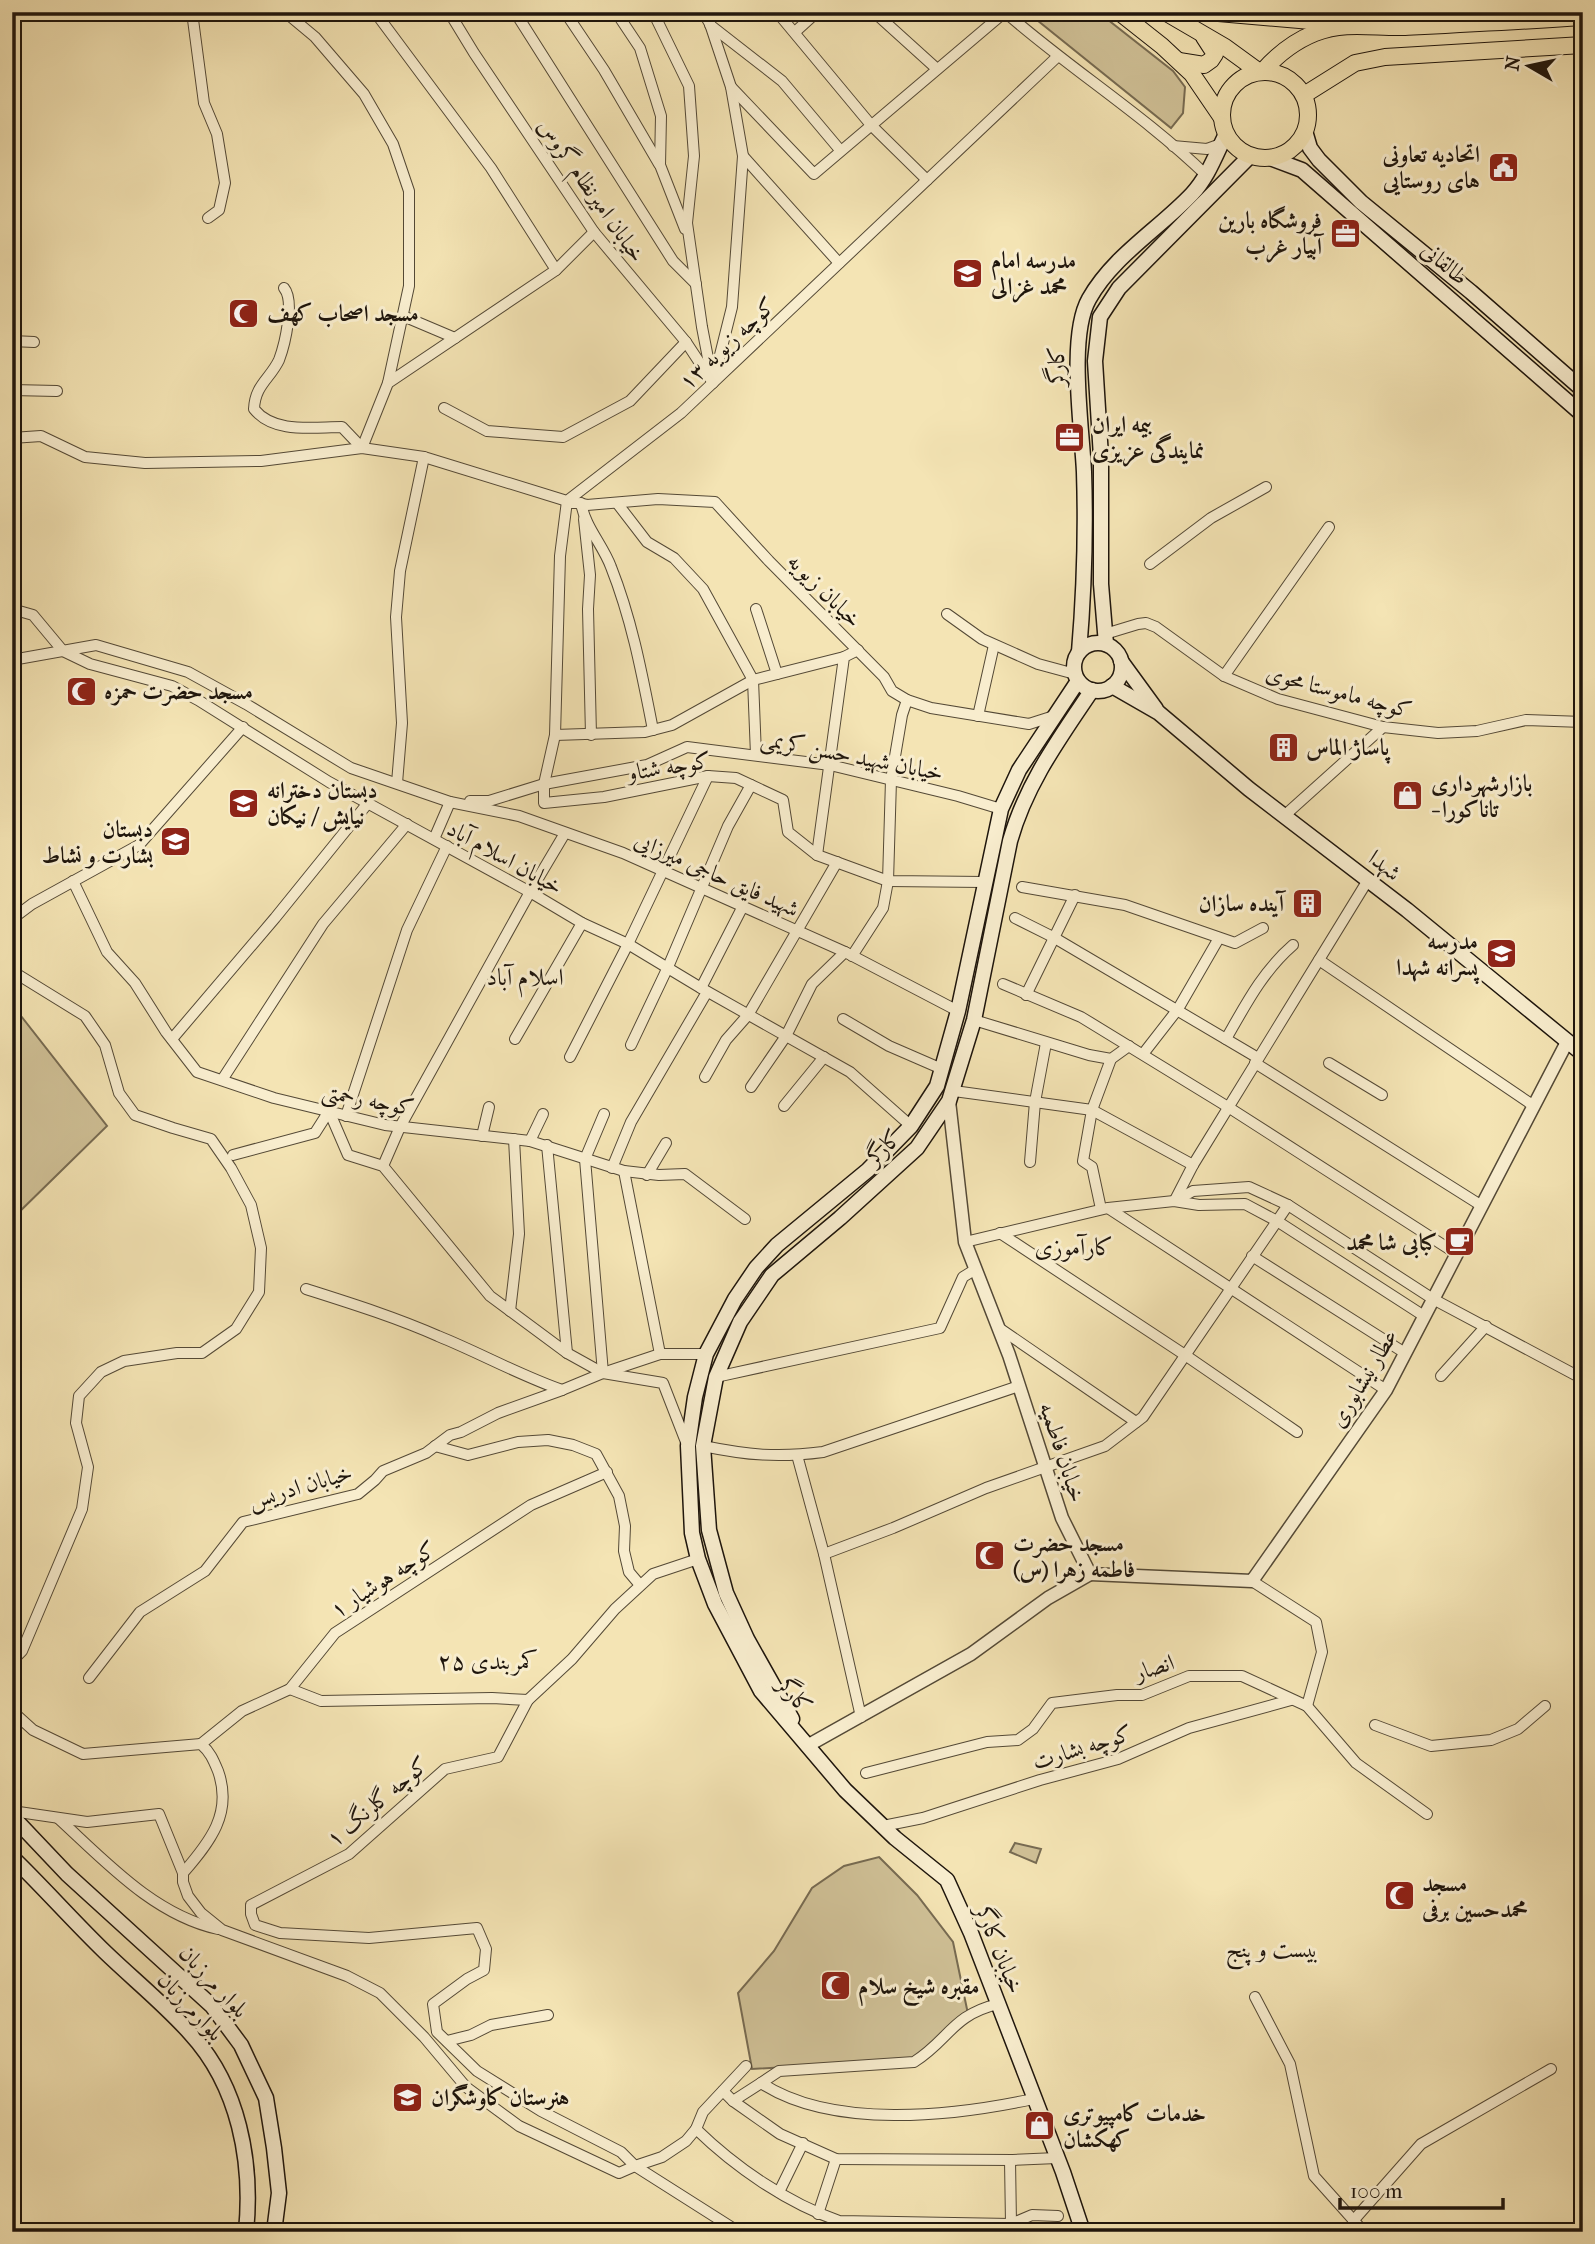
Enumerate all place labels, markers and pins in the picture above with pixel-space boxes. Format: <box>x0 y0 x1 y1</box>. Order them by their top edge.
place label: اتحادیه تعاونی های روستایی <box>1381 141 1480 196</box>
public building icon: اتحادیه تعاونی های روستایی <box>1486 150 1520 184</box>
place label: فروشگاه بارین آبیار غرب <box>1218 205 1325 263</box>
office icon: فروشگاه بارین آبیار غرب <box>1328 216 1362 250</box>
place label: مدرسه امام محمد غزالی <box>990 247 1076 303</box>
school or university icon: مدرسه امام محمد غزالی <box>951 256 985 290</box>
mosque icon: مسجد اصحاب کهف <box>227 296 261 330</box>
place label: مسجد اصحاب کهف <box>267 300 419 328</box>
place label: بیمه ایران نمایندگی عزیزی <box>1092 411 1204 467</box>
office icon: بیمه ایران نمایندگی عزیزی <box>1052 420 1086 454</box>
mosque icon: مسجد حضرت حمزه <box>64 674 98 708</box>
place label: مسجد حضرت حمزه <box>104 678 253 706</box>
building icon: پاساژ الماس <box>1266 730 1300 764</box>
place label: پاساژ الماس <box>1306 734 1391 764</box>
place label: بازارشهرداری - تاناکورا <box>1431 770 1532 824</box>
place label: دبستان دخترانه نیایش / نیکان <box>267 777 378 832</box>
shop icon: بازارشهرداری - تاناکورا <box>1391 779 1425 813</box>
school or university icon: دبستان دخترانه نیایش / نیکان <box>227 786 261 820</box>
place label: دبستان بشارت و نشاط <box>42 816 154 869</box>
school or university icon: دبستان بشارت و نشاط <box>159 825 193 859</box>
building icon: آینده سازان <box>1290 886 1324 920</box>
place label: آینده سازان <box>1198 890 1287 918</box>
place label: مدرسه پسرانه شهدا <box>1396 928 1480 985</box>
school or university icon: مدرسه پسرانه شهدا <box>1484 937 1518 971</box>
cafe icon: کبابی شا محمد <box>1443 1225 1477 1259</box>
place label: کبابی شا محمد <box>1346 1229 1437 1259</box>
place label: مسجد حضرت فاطمه زهرا (س) <box>1013 1530 1135 1584</box>
mosque icon: مسجد حضرت فاطمه زهرا (س) <box>973 1539 1007 1573</box>
place label: مسجد محمدحسین برفی <box>1421 1870 1528 1923</box>
mosque icon: مسجد محمدحسین برفی <box>1382 1879 1416 1913</box>
mosque icon: مقبره شیخ سلام <box>818 1969 852 2003</box>
place label: مقبره شیخ سلام <box>858 1973 979 2007</box>
school or university icon: هنرستان کاوشگران <box>391 2080 425 2114</box>
place label: هنرستان کاوشگران <box>431 2083 569 2112</box>
place label: خدمات کامپیوتری کهکشان <box>1063 2100 1206 2153</box>
shop icon: خدمات کامپیوتری کهکشان <box>1023 2109 1057 2143</box>

